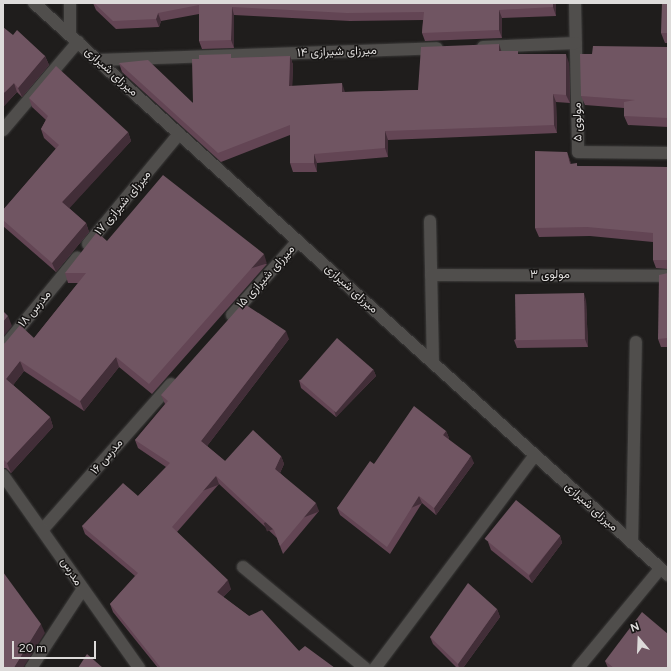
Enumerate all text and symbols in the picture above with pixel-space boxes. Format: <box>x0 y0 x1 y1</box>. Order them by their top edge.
street label: میرزای شیرازی ۱۴ <box>297 43 377 61</box>
street label: میرزای شیرازی <box>81 44 141 100</box>
street label: مولوی ۵ <box>570 102 586 142</box>
street label: میرزای شیرازی ۱۷ <box>92 168 154 238</box>
street label: میرزای شیرازی ۱۵ <box>234 242 298 312</box>
street label: میرزای شیرازی <box>321 261 381 317</box>
street label: مولوی ۳ <box>530 268 570 282</box>
street label: مدرس ۱۸ <box>15 288 55 330</box>
street label: مدرس ۱۶ <box>88 436 126 478</box>
street label: میرزای شیرازی <box>561 479 621 535</box>
street label: مدرس <box>57 555 85 589</box>
north arrow <box>619 619 659 659</box>
text: N <box>629 620 641 635</box>
scale bar <box>14 633 98 659</box>
text: 20 m <box>19 641 47 655</box>

